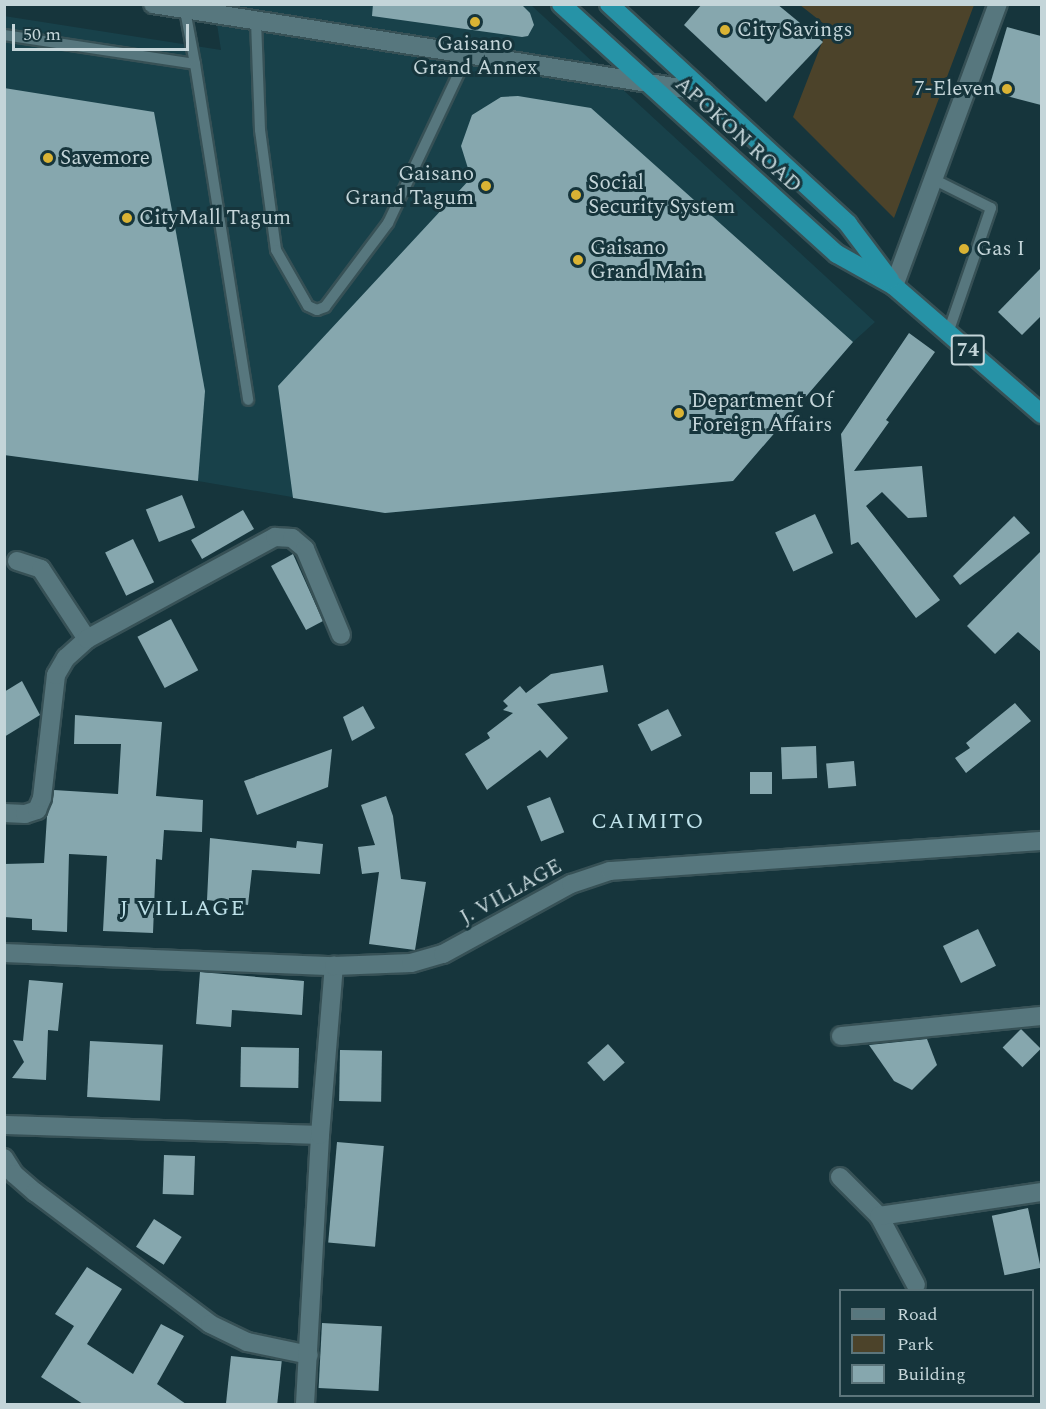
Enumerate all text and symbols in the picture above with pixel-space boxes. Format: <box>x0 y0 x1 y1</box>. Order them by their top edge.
scale bar <box>15 12 192 50</box>
marker: Gaisano Grand Annex <box>468 15 482 29</box>
place label: City Savings <box>737 17 853 43</box>
text: 50 m <box>23 21 61 48</box>
marker: City Savings <box>718 23 732 37</box>
place label: Gaisano Grand Annex <box>413 31 537 81</box>
street label: APOKON ROAD <box>670 72 806 198</box>
place label: 7-Eleven <box>914 76 995 102</box>
marker: 7-Eleven <box>1000 82 1014 96</box>
place label: Savemore <box>60 145 150 171</box>
marker: Savemore <box>41 151 55 165</box>
place label: Gaisano Grand Tagum <box>345 161 474 211</box>
place label: Social Security System <box>588 170 735 220</box>
marker: Gaisano Grand Tagum <box>479 179 493 193</box>
marker: Social Security System <box>569 188 583 202</box>
place label: CityMall Tagum <box>139 205 291 231</box>
marker: CityMall Tagum <box>120 211 134 225</box>
place label: Gaisano Grand Main <box>590 235 703 285</box>
place label: Gas I <box>976 236 1025 262</box>
marker: Gas I <box>957 242 971 256</box>
marker: Gaisano Grand Main <box>571 253 585 267</box>
road number: 74 <box>950 333 986 367</box>
place label: Department Of Foreign Affairs <box>691 388 833 438</box>
marker: Department Of Foreign Affairs <box>672 406 686 420</box>
district label: CAIMITO <box>591 809 705 835</box>
street label: J. VILLAGE <box>456 854 566 930</box>
district label: J VILLAGE <box>120 896 246 922</box>
legend <box>839 1289 1034 1397</box>
text: Road <box>897 1301 938 1328</box>
text: Park <box>897 1331 934 1358</box>
text: Building <box>897 1361 966 1388</box>

